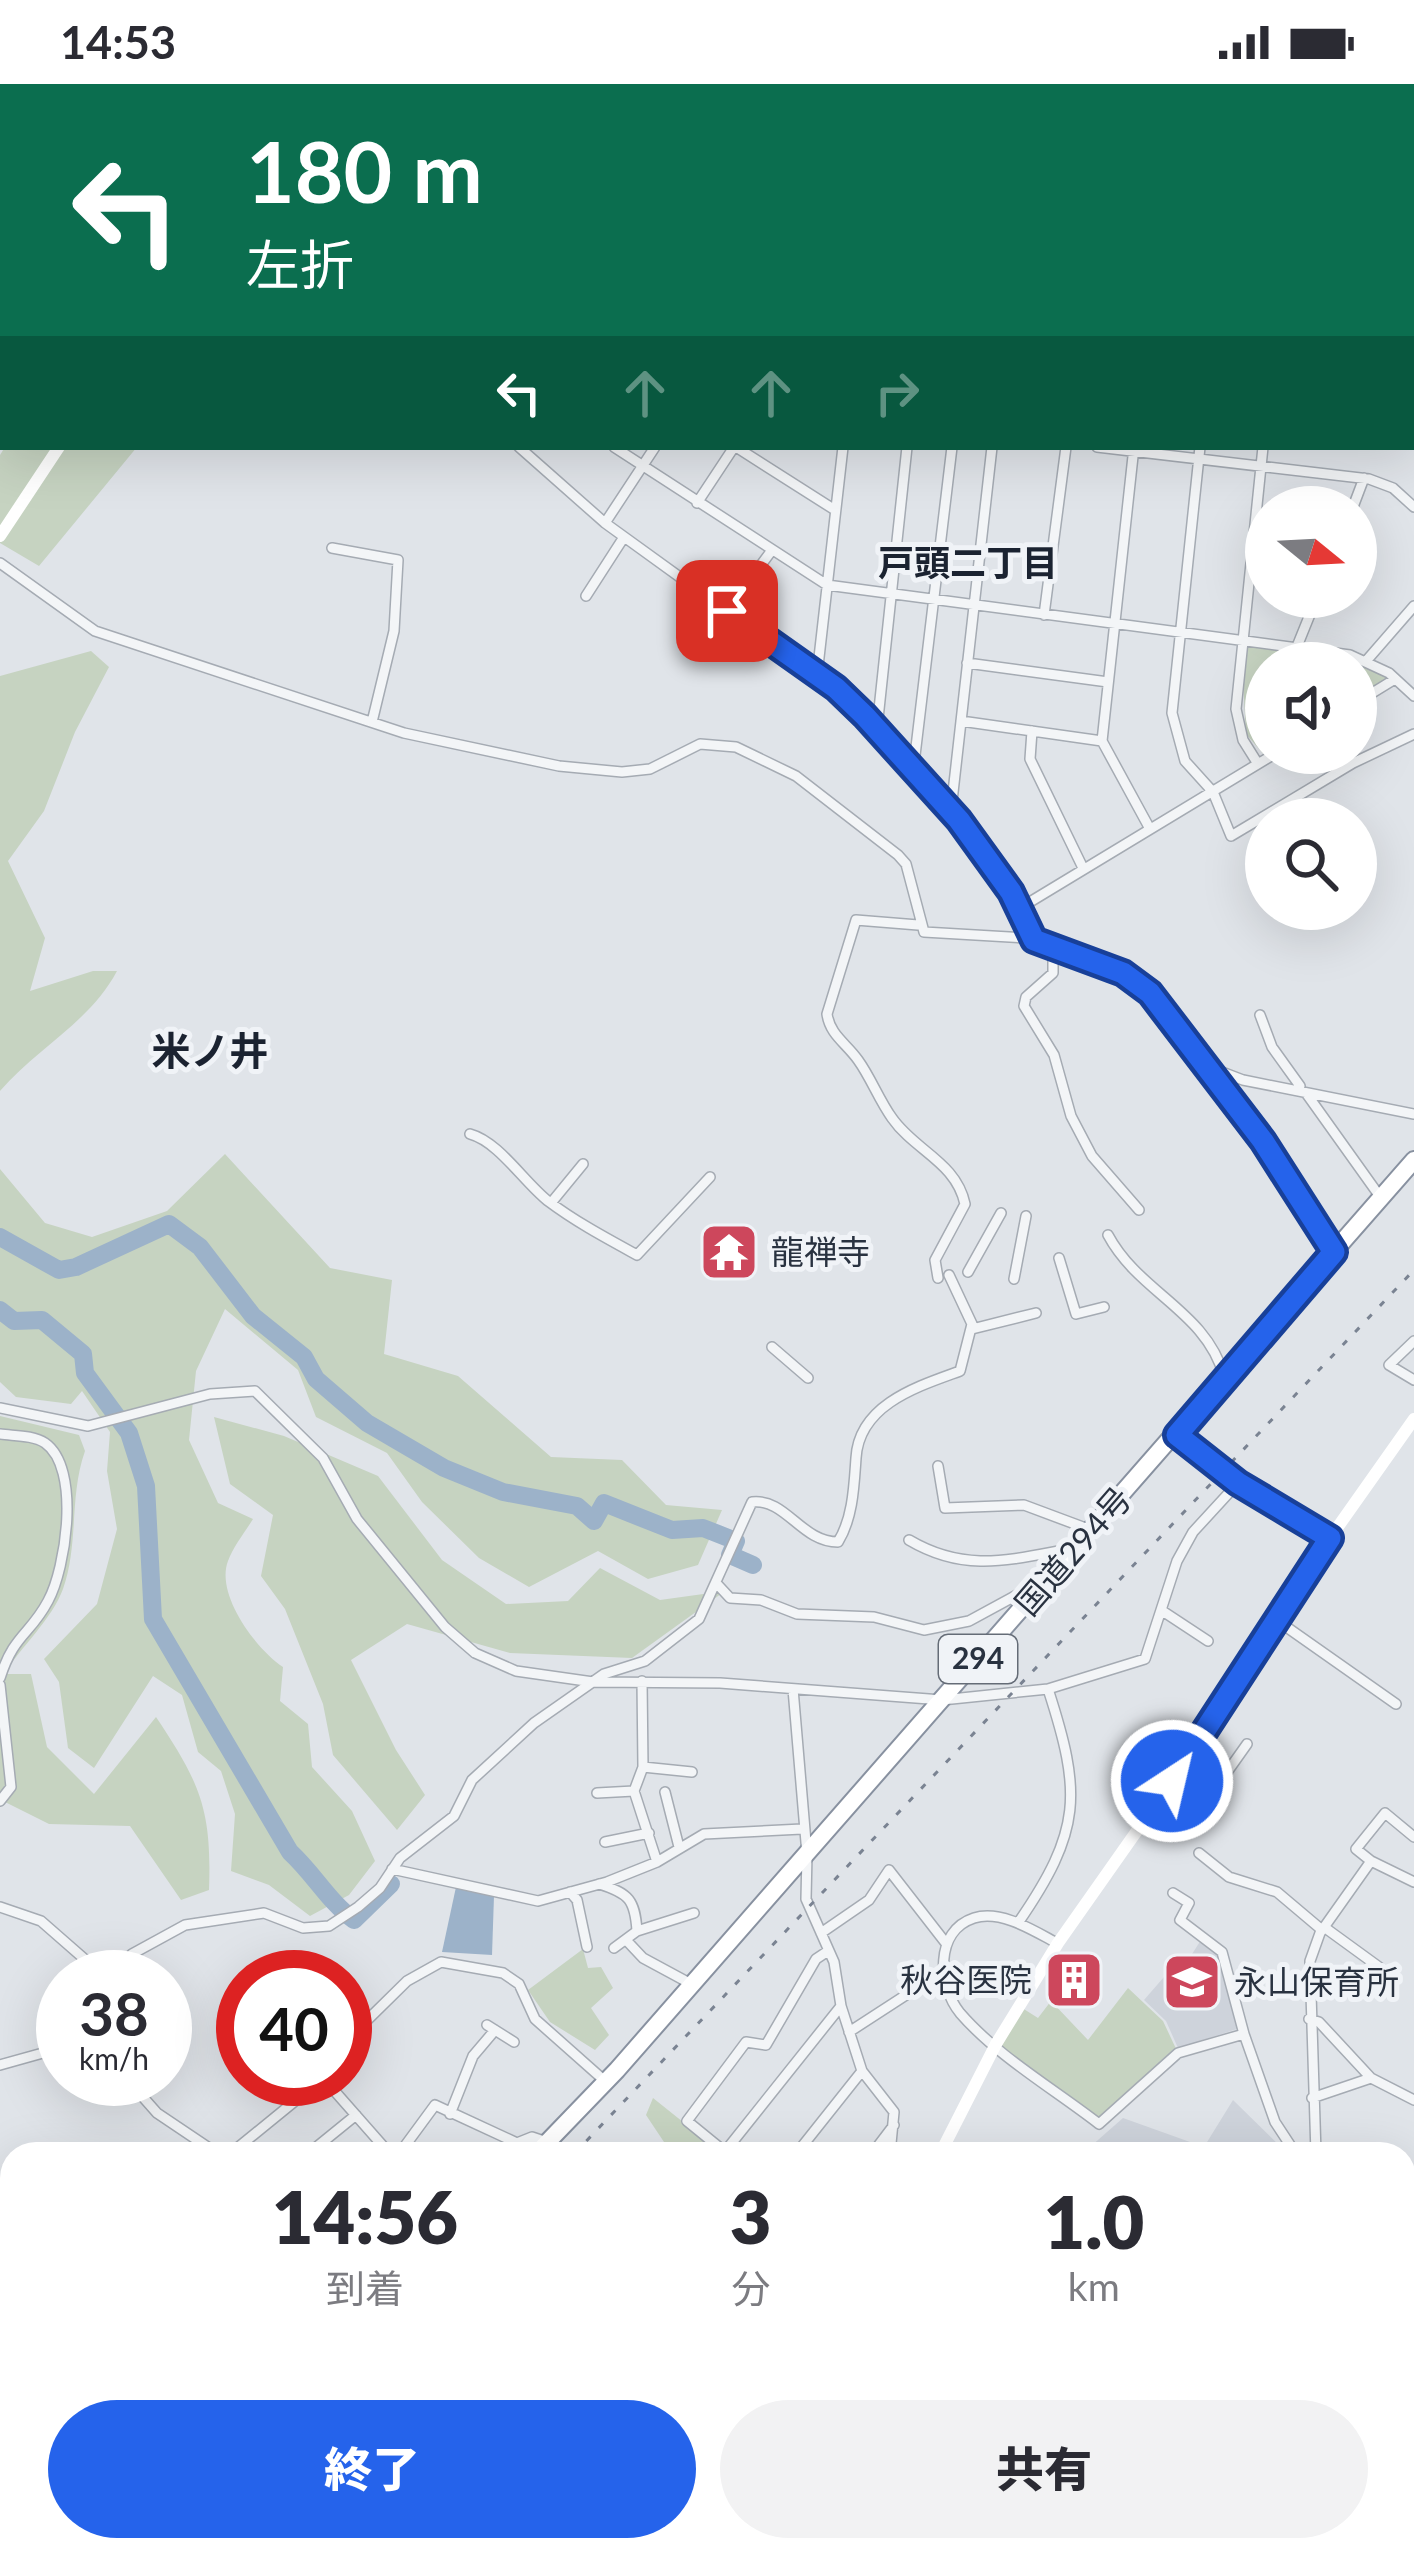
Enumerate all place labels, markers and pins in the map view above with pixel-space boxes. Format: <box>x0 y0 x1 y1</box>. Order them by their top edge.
pin <box>676 560 778 662</box>
temple icon: 龍禅寺 <box>698 1221 760 1283</box>
place label: 龍禅寺 <box>771 1231 870 1271</box>
building icon: 秋谷医院 <box>1043 1949 1105 2011</box>
school or university icon: 永山保育所 <box>1161 1951 1223 2013</box>
place label: 秋谷医院 <box>900 1959 1032 1999</box>
place label: 永山保育所 <box>1234 1961 1399 2001</box>

